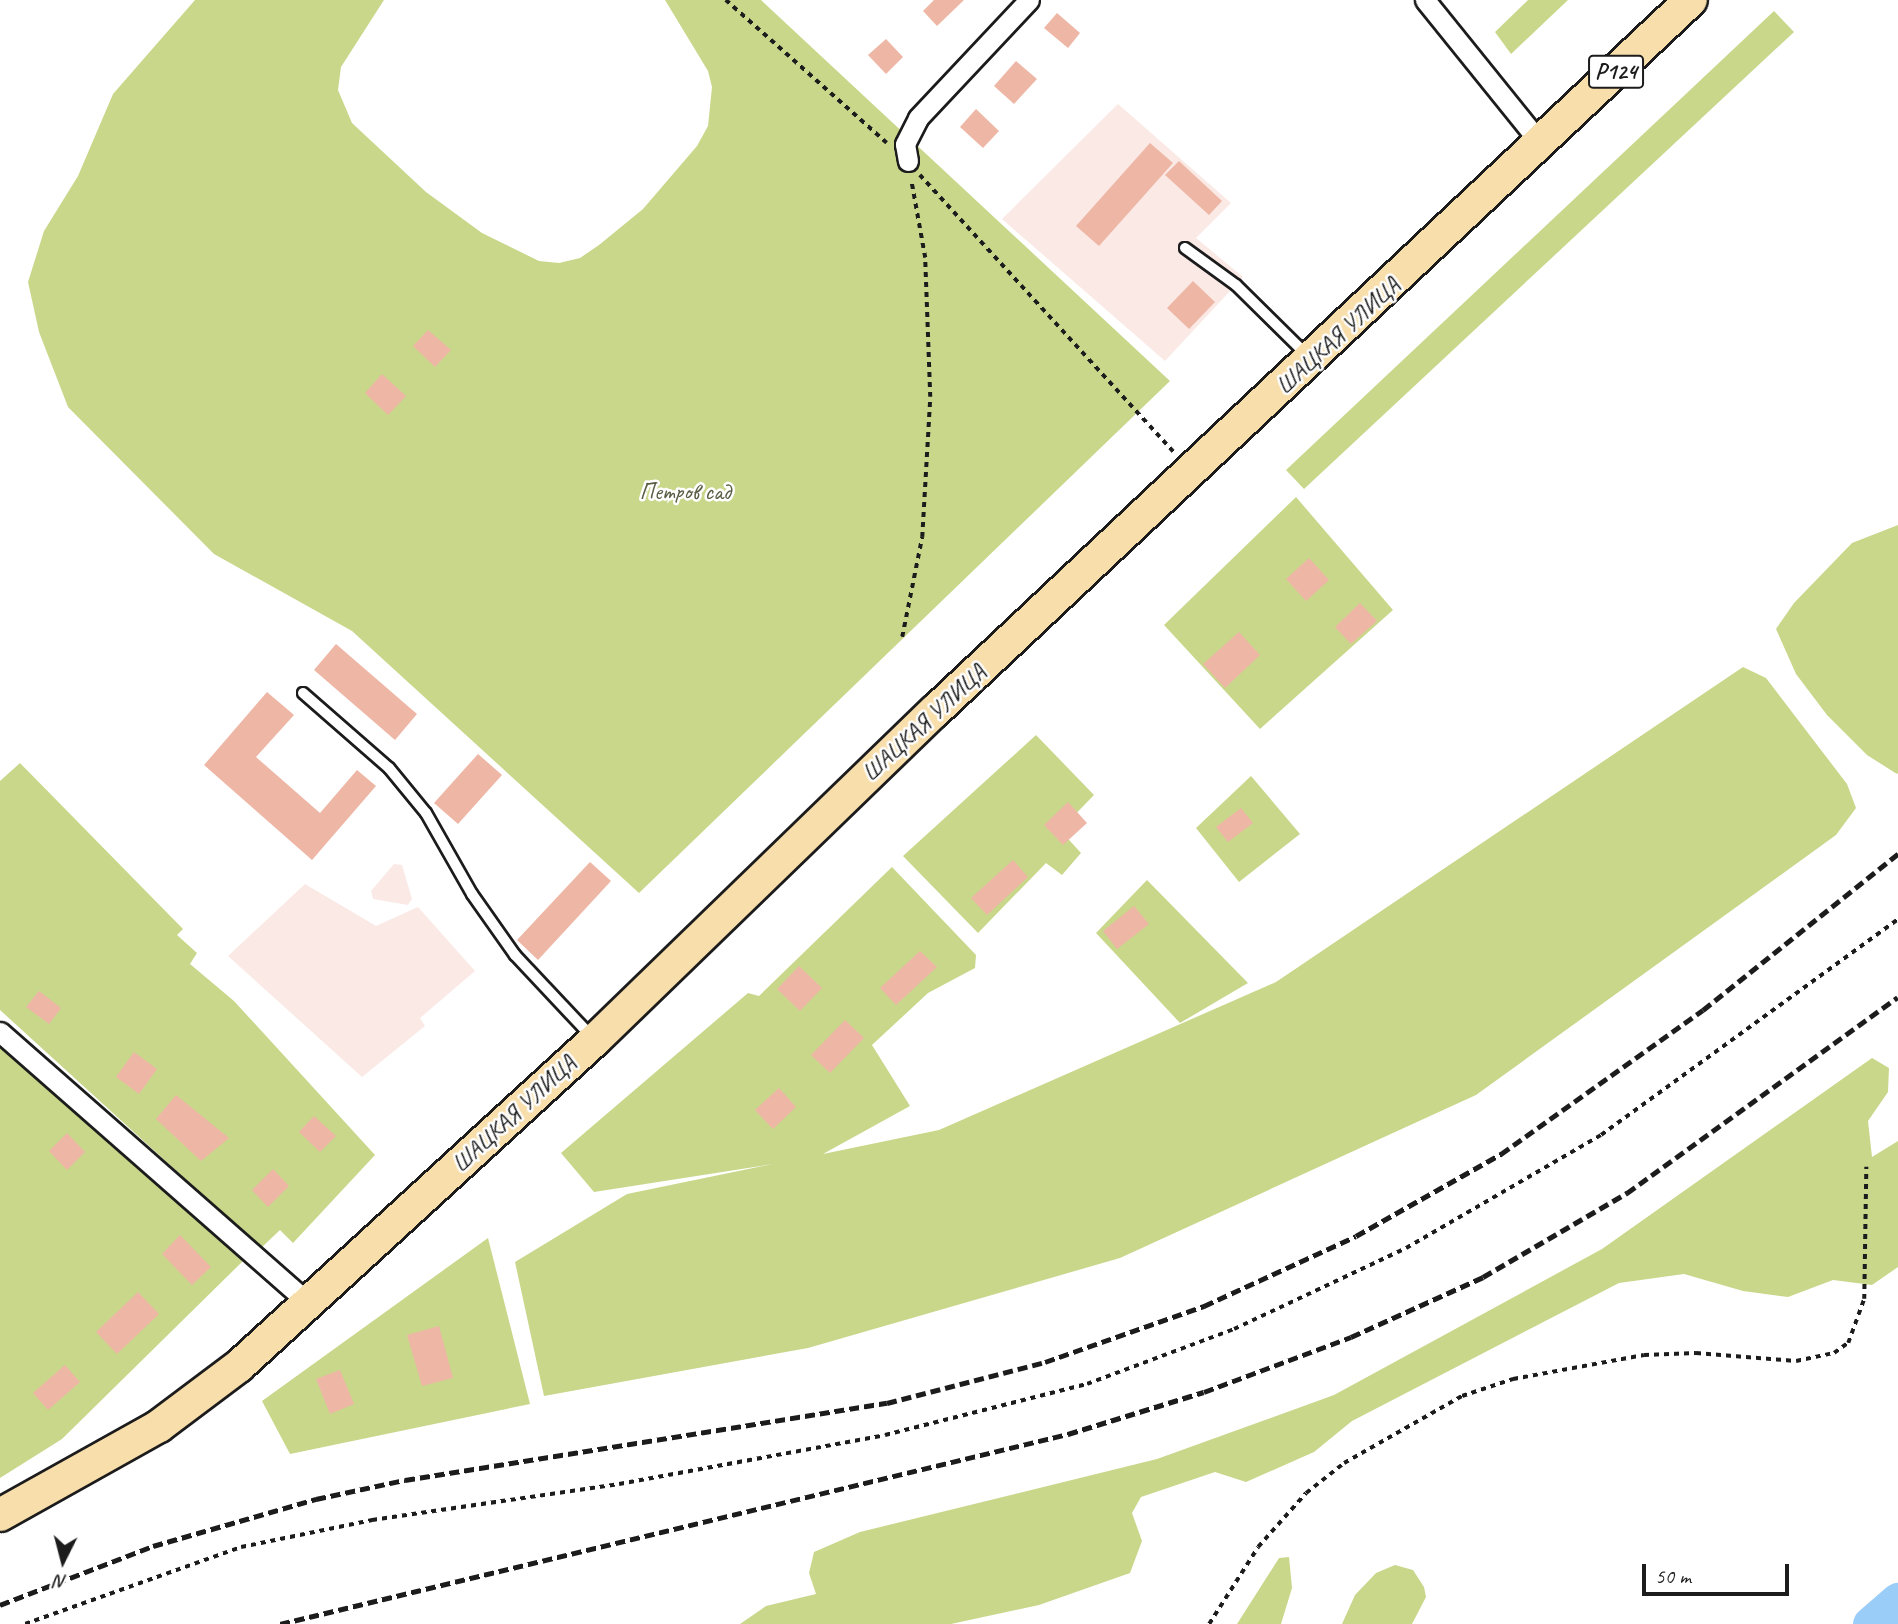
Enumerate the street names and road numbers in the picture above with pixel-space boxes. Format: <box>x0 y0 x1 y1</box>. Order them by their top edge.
road number: Р124 <box>1588 53 1644 92</box>
street label: ШАЦКАЯ УЛИЦА <box>1270 271 1406 401</box>
street label: ШАЦКАЯ УЛИЦА <box>856 658 992 788</box>
street label: ШАЦКАЯ УЛИЦА <box>446 1049 582 1179</box>

